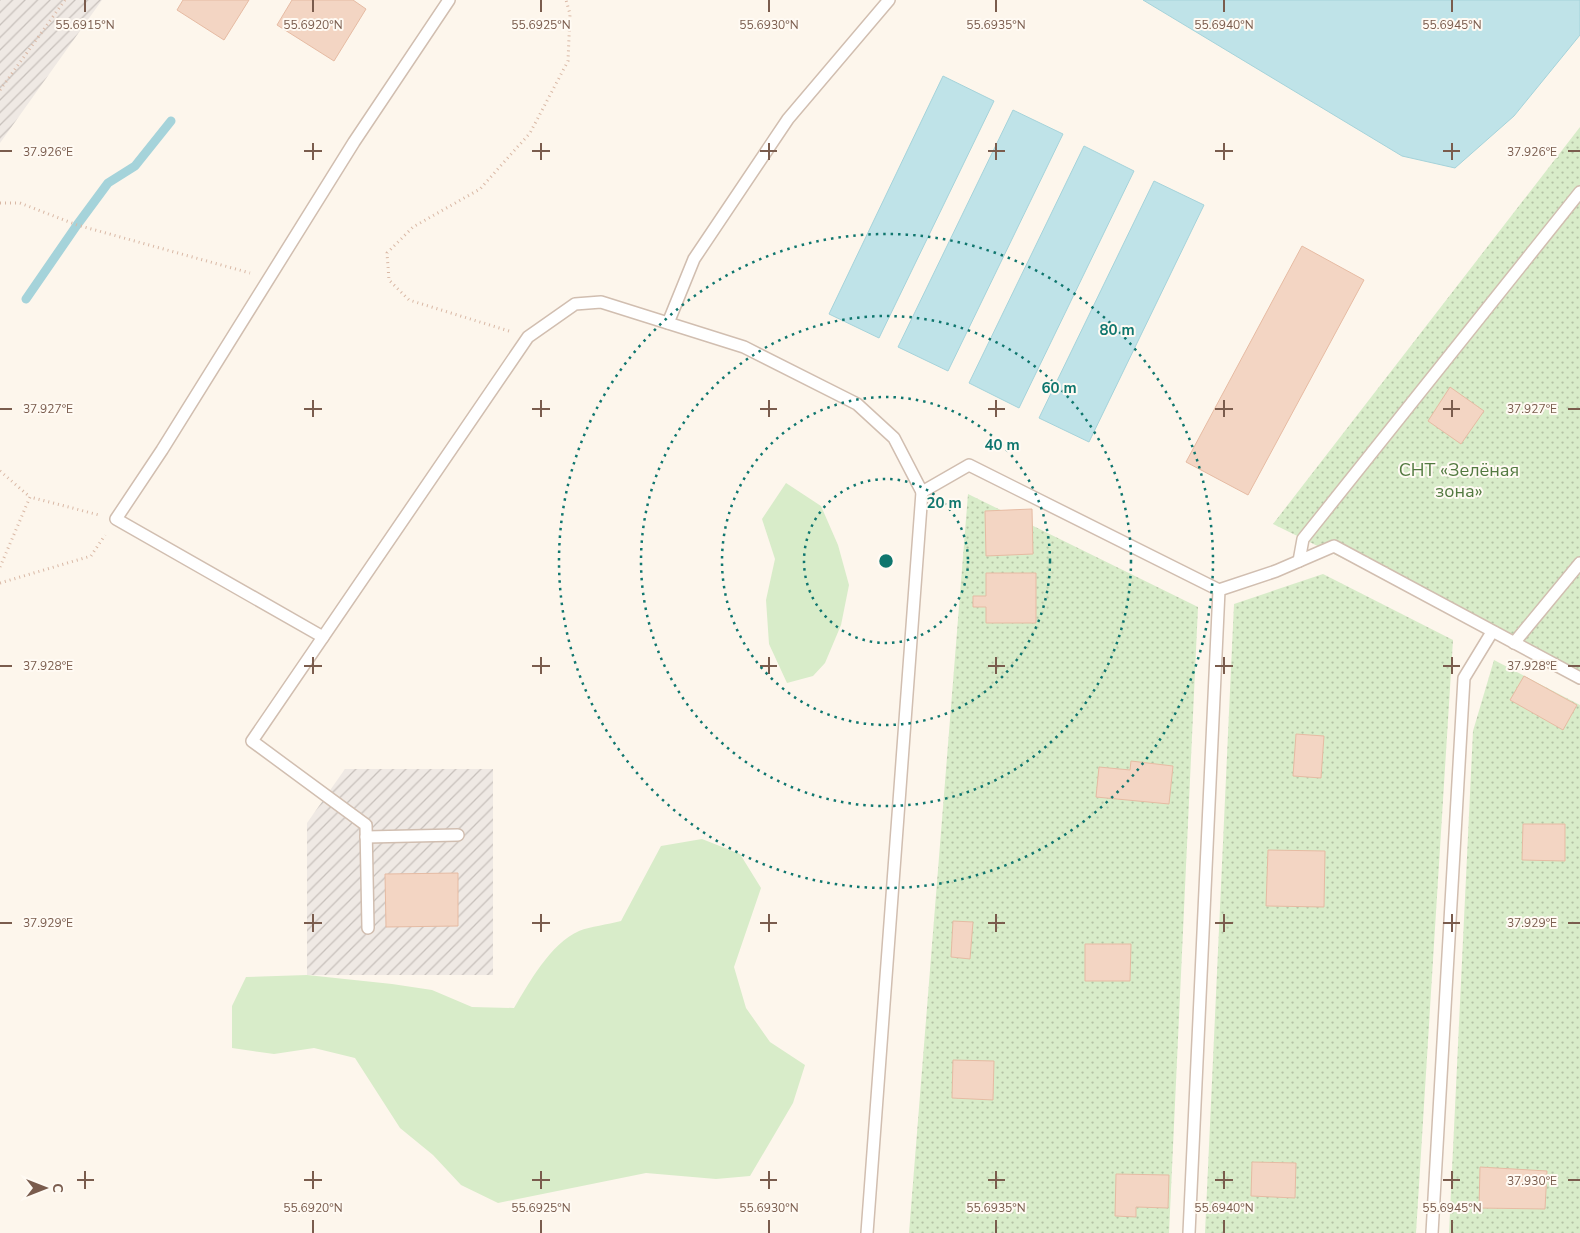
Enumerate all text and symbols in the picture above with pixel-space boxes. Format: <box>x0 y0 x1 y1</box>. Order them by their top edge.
text: 55.6915°N <box>55 17 115 33</box>
text: 55.6920°N <box>283 17 343 33</box>
text: 55.6925°N <box>511 17 571 33</box>
text: 55.6930°N <box>739 17 799 33</box>
text: 55.6935°N <box>966 17 1026 33</box>
text: 55.6940°N <box>1194 17 1254 33</box>
text: 55.6945°N <box>1422 17 1482 33</box>
text: 37.926°E <box>23 144 73 160</box>
text: 37.926°E <box>1507 144 1557 160</box>
text: 80 m <box>1099 320 1135 340</box>
text: 60 m <box>1041 378 1077 398</box>
text: 37.927°E <box>23 401 73 417</box>
text: 37.927°E <box>1507 401 1557 417</box>
text: 40 m <box>984 435 1020 455</box>
park label: СНТ «Зелёная зона» <box>1399 458 1519 503</box>
text: 20 m <box>926 493 962 513</box>
centre of rings <box>877 552 895 570</box>
text: 37.928°E <box>23 658 73 674</box>
text: 37.928°E <box>1507 658 1557 674</box>
text: 37.929°E <box>23 915 73 931</box>
text: 37.929°E <box>1507 915 1557 931</box>
north arrow <box>20 1163 70 1213</box>
text: 37.930°E <box>1507 1173 1557 1189</box>
text: С <box>48 1183 67 1193</box>
text: 55.6920°N <box>283 1200 343 1216</box>
text: 55.6925°N <box>511 1200 571 1216</box>
text: 55.6930°N <box>739 1200 799 1216</box>
text: 55.6935°N <box>966 1200 1026 1216</box>
text: 55.6940°N <box>1194 1200 1254 1216</box>
text: 55.6945°N <box>1422 1200 1482 1216</box>

